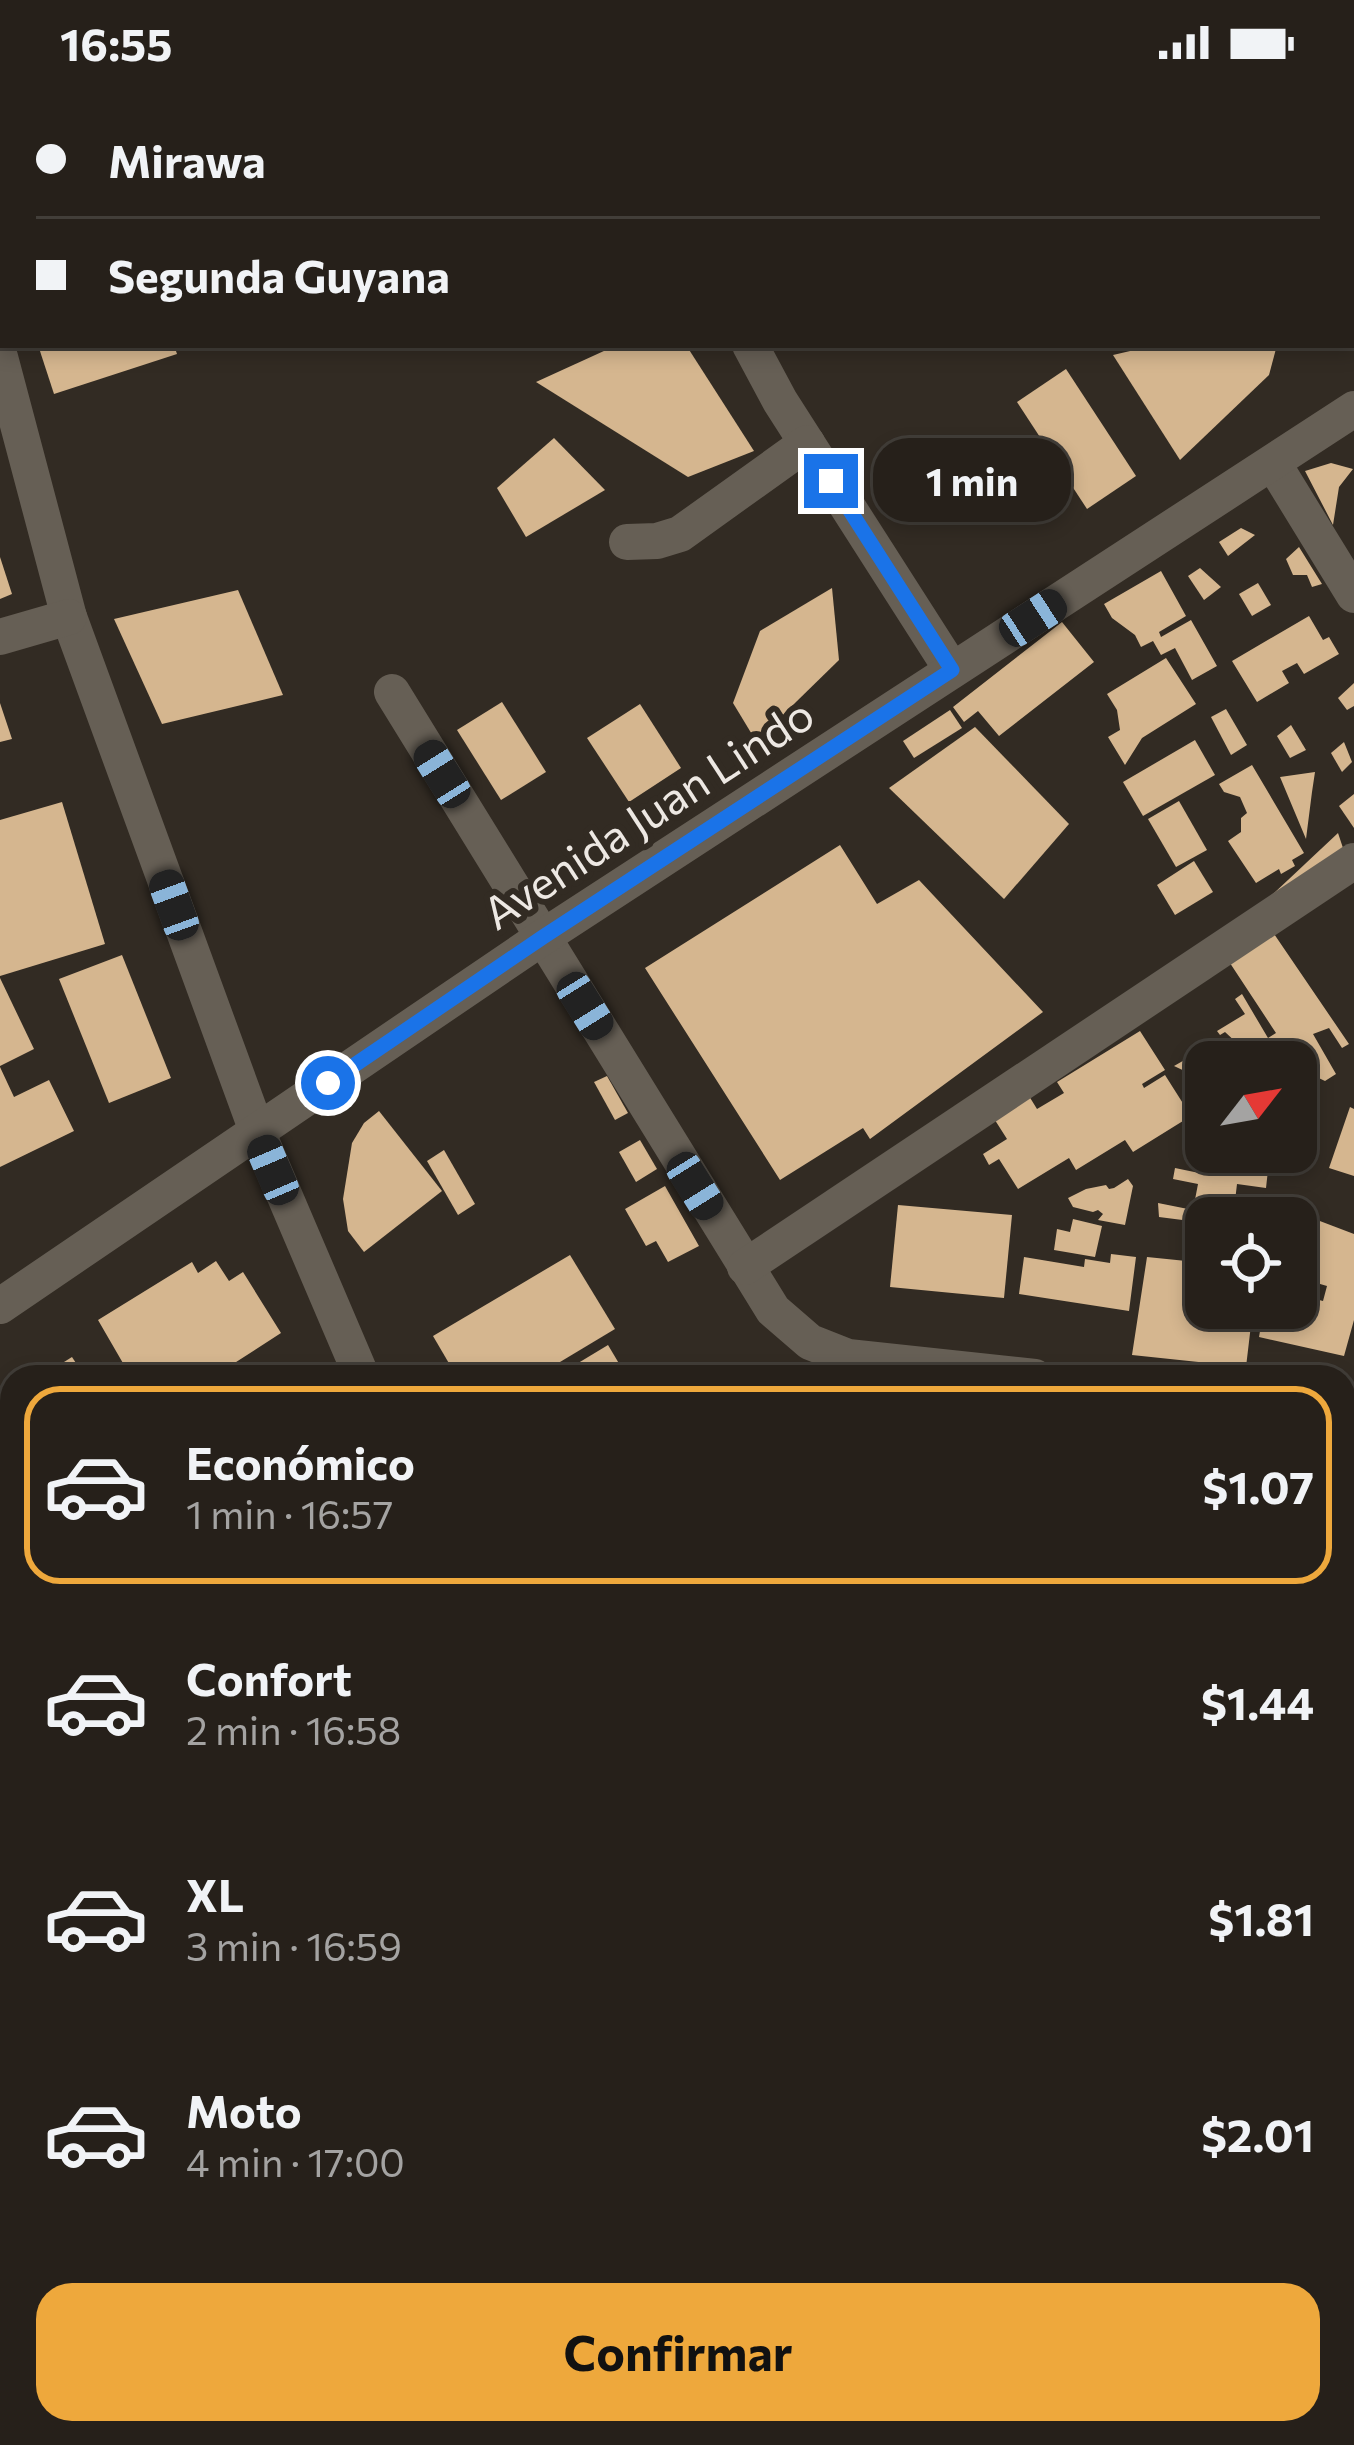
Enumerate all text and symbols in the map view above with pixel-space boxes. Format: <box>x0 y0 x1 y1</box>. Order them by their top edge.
text: 16:55 <box>60 15 173 70</box>
text: Mirawa <box>108 132 266 187</box>
text: Segunda Guyana <box>108 247 450 302</box>
callout: 1 min <box>873 439 1071 523</box>
route end <box>804 454 858 508</box>
text: 1 min <box>926 456 1018 504</box>
car <box>993 583 1073 653</box>
street label: Avenida Juan Lindo <box>471 685 823 939</box>
car <box>408 734 476 814</box>
car <box>145 865 203 945</box>
car <box>551 966 619 1046</box>
north arrow <box>1185 1041 1317 1173</box>
map controls <box>1185 1041 1317 1329</box>
route start <box>301 1056 355 1110</box>
car <box>242 1130 304 1210</box>
car <box>661 1146 729 1226</box>
button: locate <box>1185 1197 1317 1329</box>
icon: car <box>42 1431 150 1539</box>
text: Económico <box>186 1434 415 1489</box>
text: $1.07 <box>1202 1458 1314 1513</box>
text: 1 min · 16:57 <box>186 1489 393 1537</box>
icon: car <box>42 1647 150 1755</box>
text: Confort <box>186 1650 352 1705</box>
text: $1.44 <box>1201 1674 1314 1729</box>
text: 2 min · 16:58 <box>186 1705 401 1753</box>
icon: car <box>42 1863 150 1971</box>
text: XL <box>186 1866 244 1921</box>
text: $1.81 <box>1208 1890 1314 1945</box>
text: 3 min · 16:59 <box>186 1921 402 1969</box>
icon: car <box>42 2079 150 2187</box>
text: Moto <box>186 2082 302 2137</box>
text: $2.01 <box>1201 2106 1314 2161</box>
text: 4 min · 17:00 <box>186 2137 405 2185</box>
button: Confirmar <box>36 2283 1320 2421</box>

